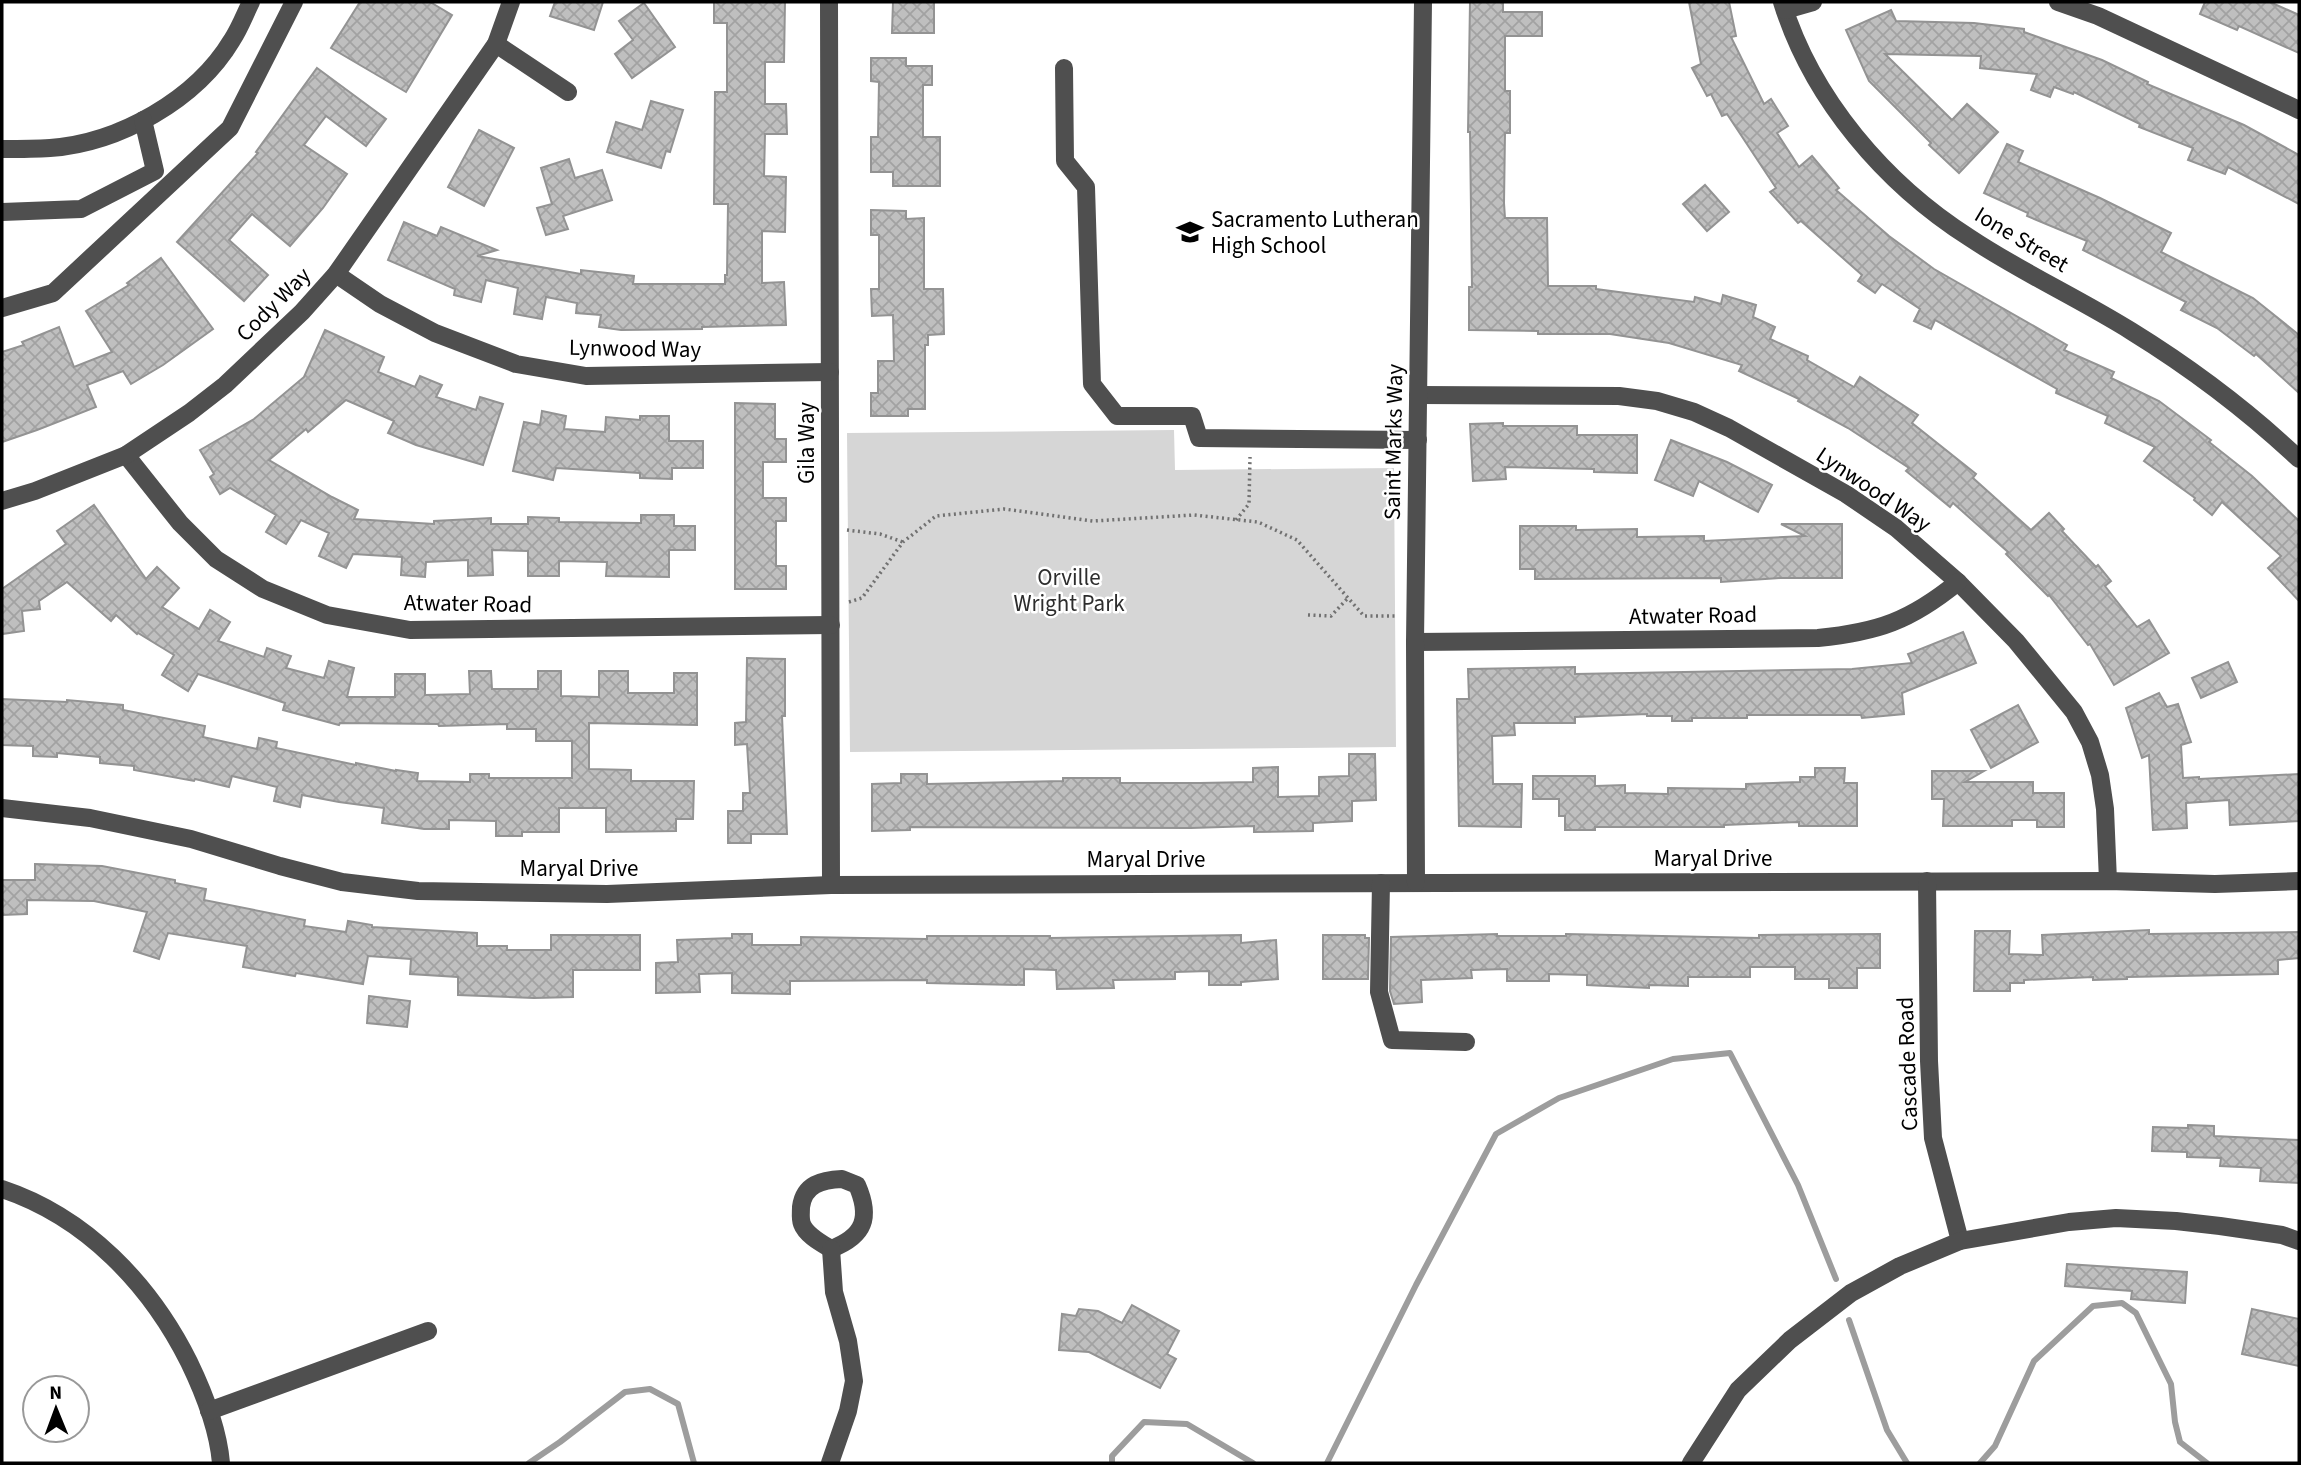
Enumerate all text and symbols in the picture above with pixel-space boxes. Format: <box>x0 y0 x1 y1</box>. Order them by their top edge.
street label: Ione Street <box>1968 198 2075 281</box>
place label: Sacramento Lutheran High School <box>1211 203 1419 262</box>
school or university icon: Sacramento Lutheran High School <box>1175 217 1205 247</box>
street label: Cody Way <box>229 259 318 349</box>
street label: Lynwood Way <box>568 331 702 366</box>
street label: Saint Marks Way <box>1376 363 1411 521</box>
street label: Gila Way <box>790 402 823 484</box>
street label: Lynwood Way <box>1810 439 1938 540</box>
park label: Orville Wright Park <box>1013 561 1125 620</box>
street label: Atwater Road <box>404 586 532 621</box>
street label: Atwater Road <box>1629 598 1757 633</box>
street label: Maryal Drive <box>1653 842 1773 875</box>
street label: Maryal Drive <box>1086 843 1206 876</box>
street label: Maryal Drive <box>519 852 639 885</box>
street label: Cascade Road <box>1889 996 1926 1132</box>
north arrow <box>21 1374 91 1444</box>
text: N <box>49 1380 62 1407</box>

